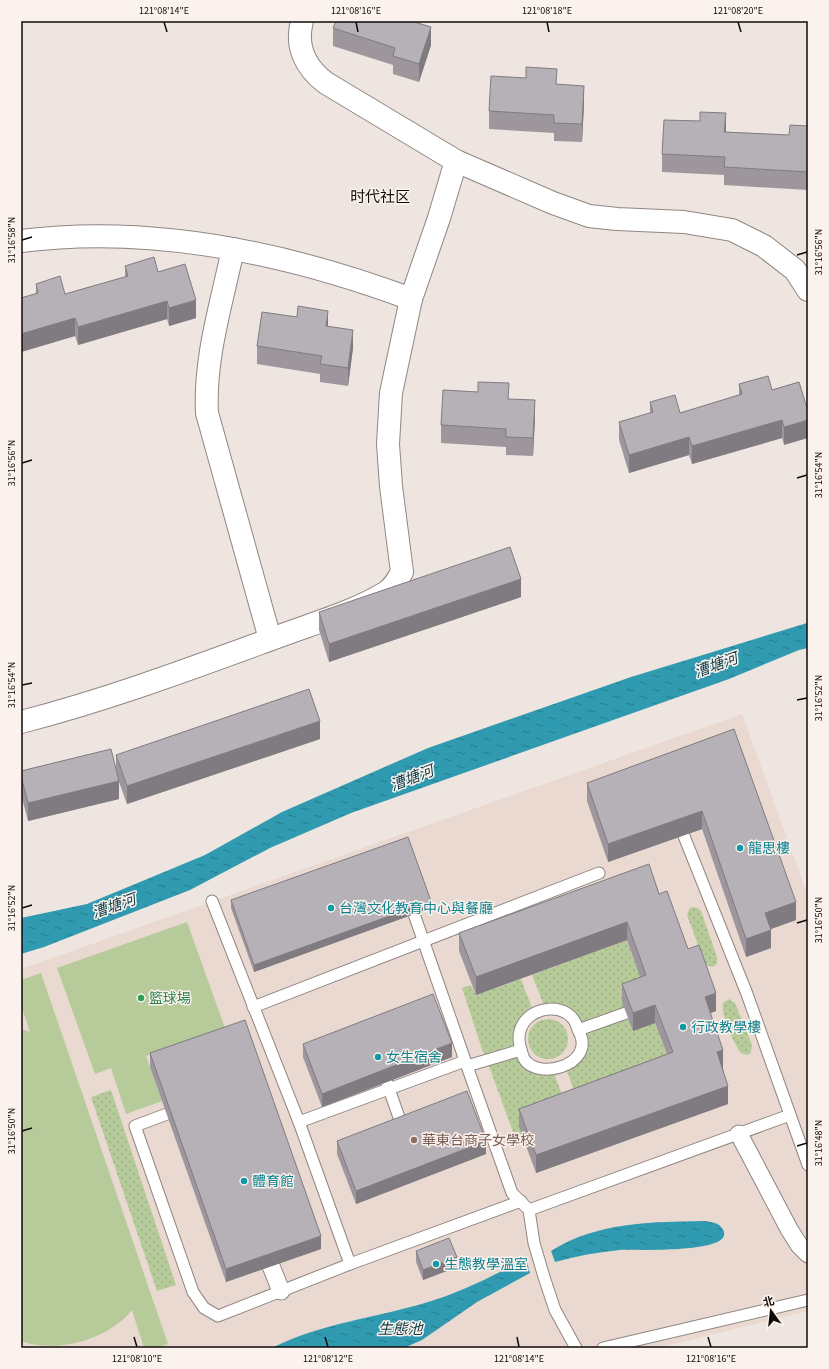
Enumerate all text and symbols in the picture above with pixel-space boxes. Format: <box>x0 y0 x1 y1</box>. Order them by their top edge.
text: 121°08'14"E <box>139 4 189 18</box>
text: 121°08'16"E <box>331 4 381 18</box>
text: 121°08'18"E <box>522 4 572 18</box>
text: 121°08'20"E <box>713 4 763 18</box>
district label: 时代社区 <box>350 187 410 208</box>
text: 31°16'58"N <box>5 217 19 263</box>
text: 31°16'56"N <box>812 229 826 275</box>
text: 31°16'56"N <box>5 440 19 486</box>
text: 31°16'54"N <box>812 452 826 498</box>
water label: 漕塘河 <box>691 647 744 683</box>
text: 31°16'54"N <box>5 662 19 708</box>
text: 31°16'52"N <box>812 675 826 721</box>
water label: 漕塘河 <box>387 760 440 796</box>
place label: 龍思樓 <box>748 839 790 859</box>
marker: 龍思樓 <box>735 843 745 853</box>
text: 31°16'52"N <box>5 885 19 931</box>
water label: 漕塘河 <box>89 888 142 924</box>
text: 31°16'50"N <box>812 897 826 943</box>
place label: 台灣文化教育中心與餐廳 <box>339 899 493 919</box>
marker: 台灣文化教育中心與餐廳 <box>326 903 336 913</box>
place label: 籃球場 <box>149 989 191 1009</box>
marker: 籃球場 <box>136 993 146 1003</box>
place label: 行政教學樓 <box>691 1018 761 1038</box>
marker: 行政教學樓 <box>678 1022 688 1032</box>
place label: 女生宿舍 <box>386 1048 442 1068</box>
marker: 女生宿舍 <box>373 1052 383 1062</box>
text: 31°16'50"N <box>5 1108 19 1154</box>
text: 31°16'48"N <box>812 1120 826 1166</box>
place label: 華東台商子女學校 <box>422 1131 534 1151</box>
marker: 華東台商子女學校 <box>409 1135 419 1145</box>
place label: 體育館 <box>252 1172 294 1192</box>
marker: 體育館 <box>239 1176 249 1186</box>
place label: 生態教學溫室 <box>444 1255 528 1275</box>
marker: 生態教學溫室 <box>431 1259 441 1269</box>
north arrow <box>751 1291 791 1331</box>
text: 北 <box>761 1293 776 1310</box>
water label: 生態池 <box>377 1319 424 1340</box>
text: 121°08'10"E <box>112 1352 162 1366</box>
text: 121°08'12"E <box>303 1352 353 1366</box>
text: 121°08'14"E <box>494 1352 544 1366</box>
text: 121°08'16"E <box>686 1352 736 1366</box>

